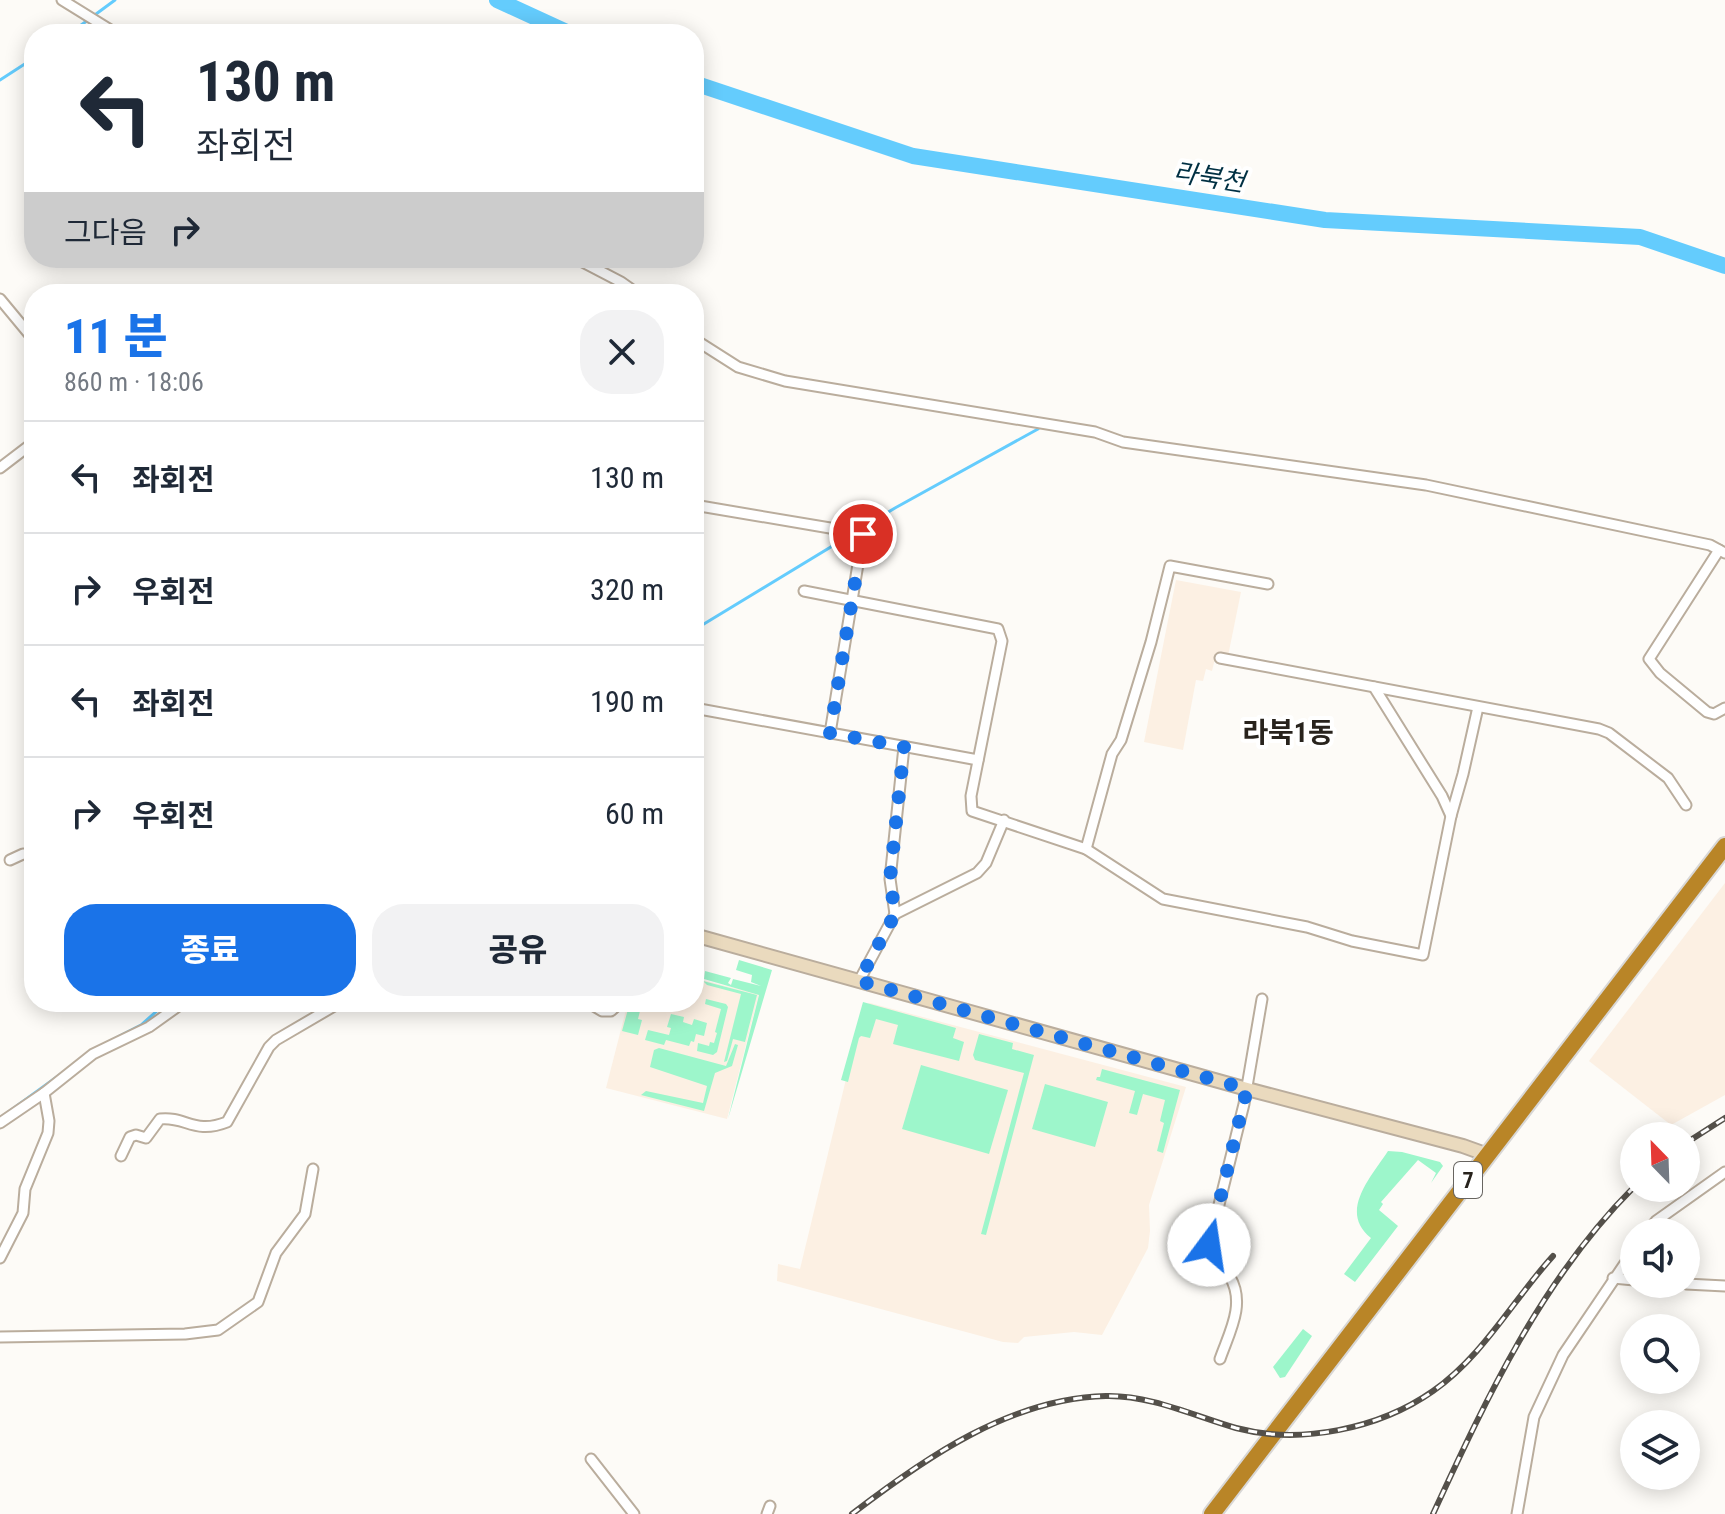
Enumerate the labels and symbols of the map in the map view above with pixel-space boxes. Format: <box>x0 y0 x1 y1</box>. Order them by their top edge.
water label: 라북천 <box>1171 157 1250 198</box>
pin <box>829 500 897 568</box>
district label: 라북1동 <box>1242 716 1334 749</box>
north arrow <box>1620 1122 1700 1202</box>
road number: 7 <box>1454 1162 1482 1198</box>
position arrow <box>1167 1203 1251 1287</box>

